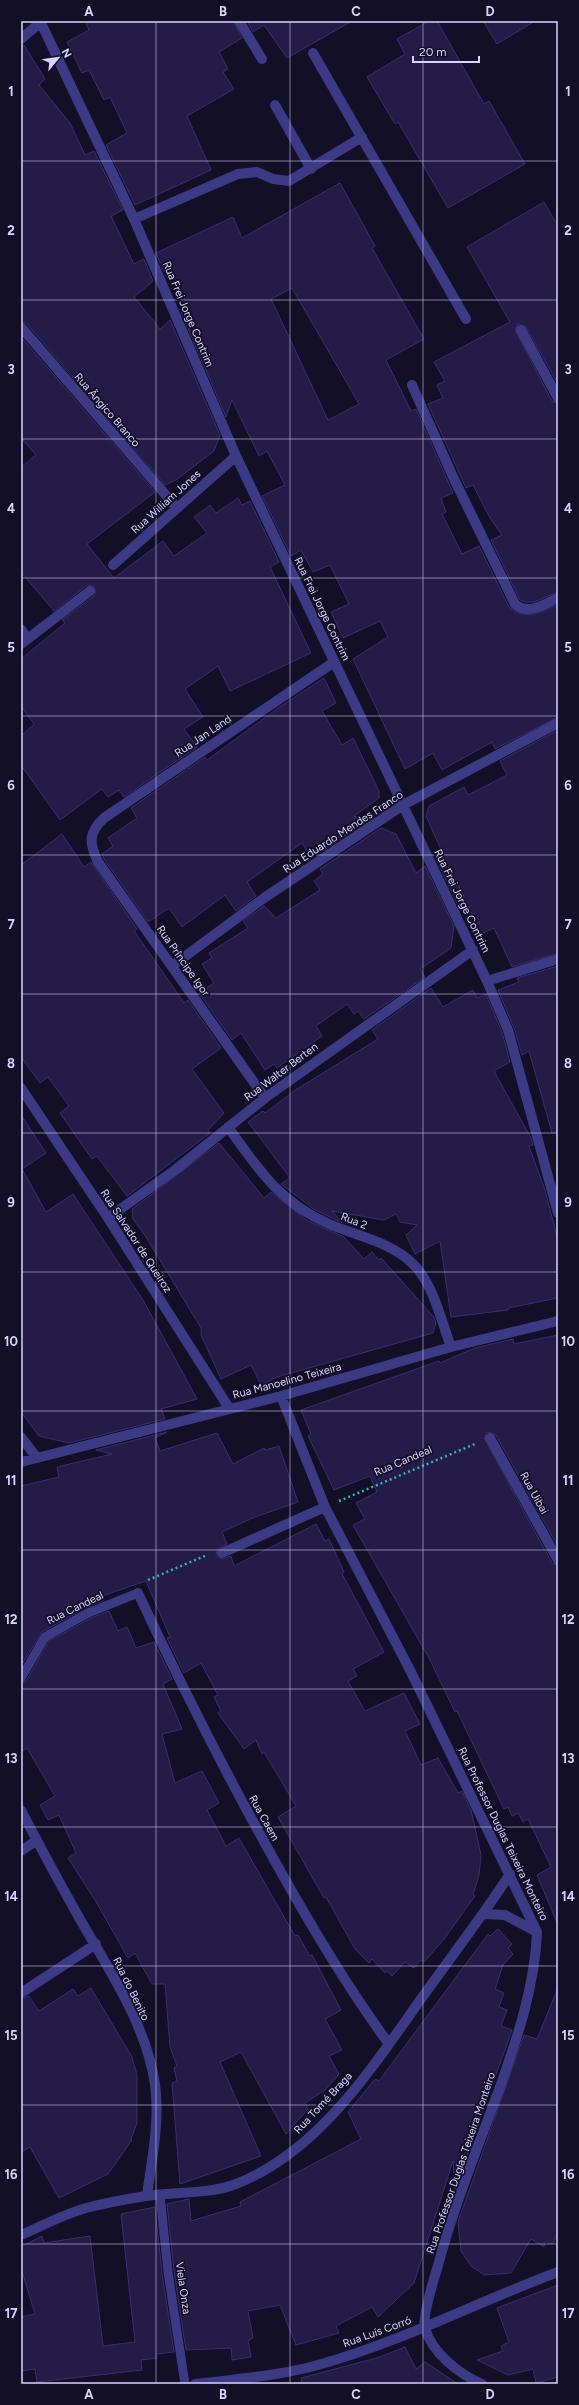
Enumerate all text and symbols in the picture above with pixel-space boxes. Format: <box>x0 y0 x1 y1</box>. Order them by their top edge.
text: A <box>84 4 94 19</box>
text: B <box>219 4 227 19</box>
text: C <box>351 4 361 19</box>
text: D <box>485 4 495 19</box>
north arrow <box>38 38 78 78</box>
scale bar <box>413 38 479 64</box>
text: 20 m <box>419 45 447 59</box>
text: N <box>59 47 74 60</box>
text: 1 <box>8 84 14 99</box>
text: 1 <box>565 84 571 99</box>
text: 2 <box>7 223 15 238</box>
text: 2 <box>564 223 572 238</box>
street label: Rua Frei Jorge Contrim <box>160 259 216 369</box>
text: 3 <box>7 362 15 377</box>
text: 3 <box>564 362 572 377</box>
street label: Rua Ãngico Branco <box>71 370 143 450</box>
street label: Rua William Jones <box>129 467 203 537</box>
text: 4 <box>7 501 15 516</box>
text: 4 <box>564 501 572 516</box>
street label: Rua Frei Jorge Contrim <box>291 555 353 663</box>
text: 5 <box>7 640 15 655</box>
text: 5 <box>564 640 572 655</box>
street label: Rua Jan Land <box>172 712 234 760</box>
text: 6 <box>7 778 15 793</box>
text: 6 <box>564 778 572 793</box>
street label: Rua Eduardo Mendes Franco <box>280 788 406 876</box>
street label: Rua Frei Jorge Contrim <box>431 847 493 955</box>
text: 7 <box>7 917 15 932</box>
text: 7 <box>564 917 572 932</box>
street label: Rua Príncipe Igor <box>154 923 212 999</box>
street label: Rua Walter Berten <box>242 1040 320 1104</box>
text: 8 <box>7 1056 15 1071</box>
text: 8 <box>564 1056 572 1071</box>
street label: Rua Salvador de Queiroz <box>98 1187 174 1295</box>
text: 9 <box>7 1195 15 1210</box>
text: 9 <box>564 1195 572 1210</box>
street label: Rua 2 <box>339 1210 369 1232</box>
text: 10 <box>4 1334 18 1349</box>
text: 10 <box>561 1334 575 1349</box>
street label: Rua Manoelino Teixeira <box>231 1360 343 1402</box>
street label: Rua Candeal <box>372 1443 434 1479</box>
street label: Rua Uibai <box>517 1470 551 1516</box>
text: 11 <box>6 1473 16 1488</box>
text: 11 <box>563 1473 573 1488</box>
street label: Rua Candeal <box>45 1589 105 1627</box>
text: 12 <box>4 1612 18 1627</box>
text: 12 <box>561 1612 575 1627</box>
street label: Rua Professor Duglas Teixeira Monteiro <box>455 1745 551 1923</box>
text: 13 <box>5 1751 17 1766</box>
text: 13 <box>562 1751 574 1766</box>
street label: Rua Caem <box>246 1793 282 1843</box>
text: 14 <box>4 1889 18 1904</box>
text: 14 <box>561 1889 575 1904</box>
street label: Rua do Benito <box>110 1955 152 2023</box>
text: 15 <box>4 2028 18 2043</box>
text: 15 <box>561 2028 575 2043</box>
street label: Rua Tomé Braga <box>291 2070 355 2136</box>
street label: Rua Professor Duglas Teixeira Monteiro <box>424 2070 498 2256</box>
text: 16 <box>4 2167 18 2182</box>
text: 16 <box>561 2167 575 2182</box>
street label: Viela Onza <box>173 2261 193 2315</box>
text: 17 <box>5 2306 17 2321</box>
text: 17 <box>562 2306 574 2321</box>
street label: Rua Luís Corró <box>341 2314 413 2350</box>
text: A <box>84 2387 94 2402</box>
text: B <box>219 2387 227 2402</box>
text: C <box>351 2387 361 2402</box>
text: D <box>485 2387 495 2402</box>

